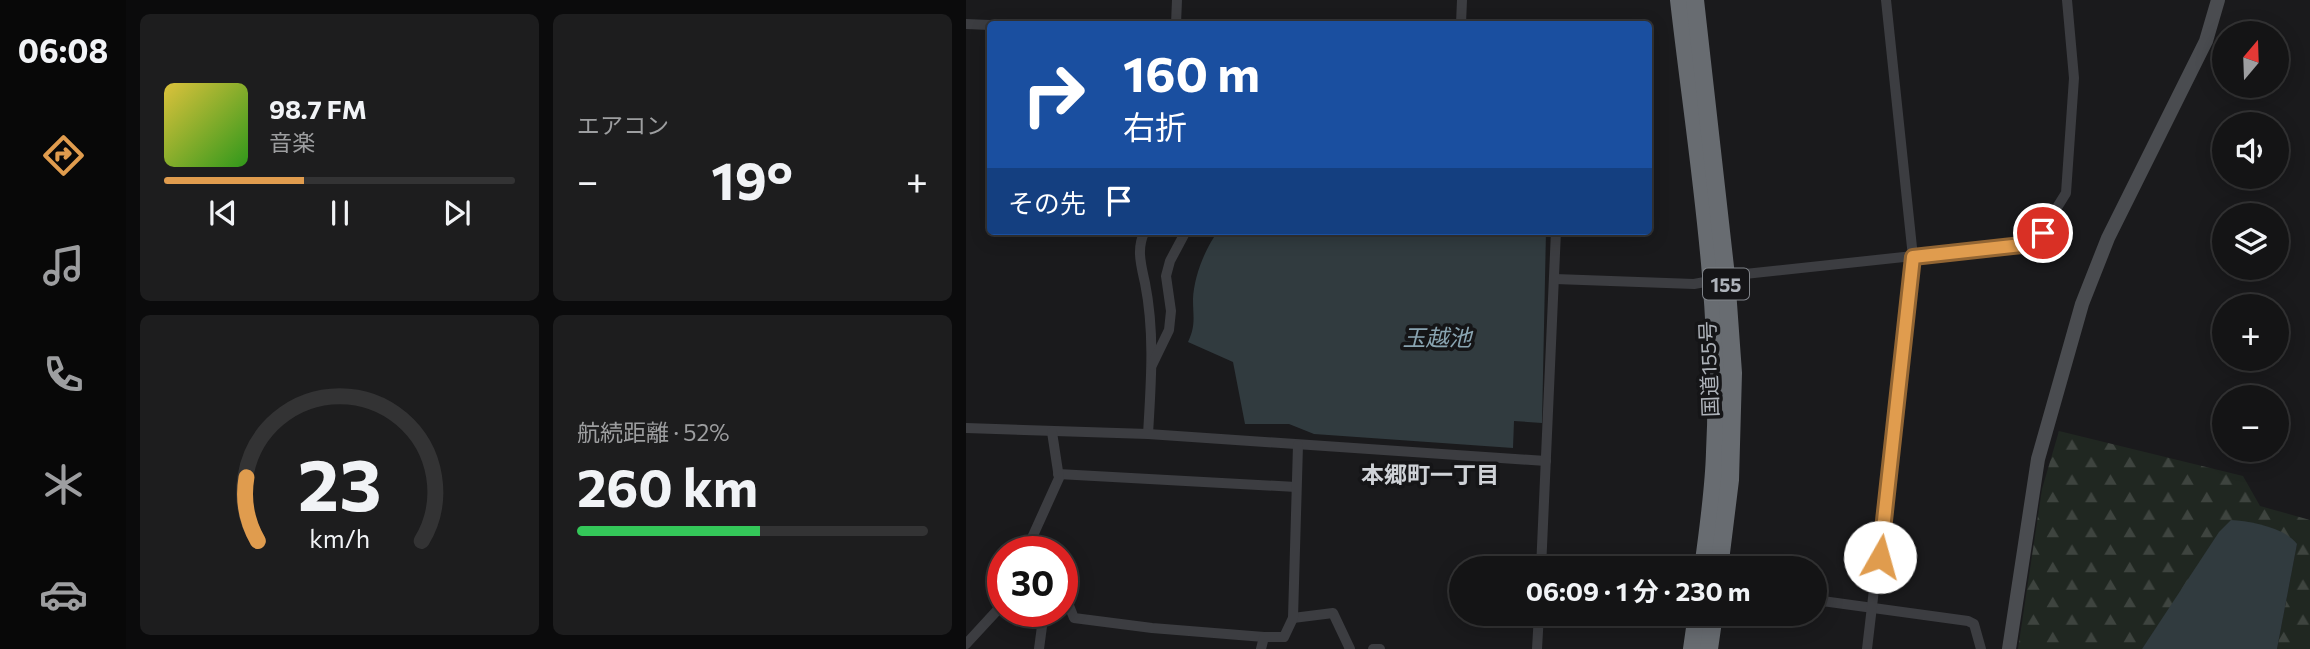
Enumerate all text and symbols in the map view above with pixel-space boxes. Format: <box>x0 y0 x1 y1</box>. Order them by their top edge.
north arrow <box>2212 21 2289 98</box>
map controls <box>2212 21 2289 462</box>
text: 06:08 <box>18 30 108 70</box>
text: 160 m <box>1123 42 1260 102</box>
icon: right <box>1008 49 1099 140</box>
text: 98.7 FM <box>269 93 367 124</box>
text: 右折 <box>1123 106 1187 146</box>
text: エアコン <box>577 111 669 139</box>
button: sound <box>2212 112 2289 189</box>
text: 音楽 <box>269 128 315 156</box>
icon: directions <box>39 131 88 180</box>
text: 19° <box>711 147 793 211</box>
text: − <box>577 156 599 203</box>
text: + <box>906 156 928 203</box>
icon: arrive <box>1100 182 1138 220</box>
text: その先 <box>1008 187 1086 218</box>
icon: previous <box>204 194 242 232</box>
icon: pause <box>321 194 359 232</box>
icon: next <box>438 194 476 232</box>
pin <box>2013 203 2073 263</box>
button: layers <box>2212 203 2289 280</box>
icon: arrive <box>2024 214 2062 252</box>
icon: music <box>39 241 88 290</box>
road number: 155 <box>1703 268 1749 300</box>
button: + <box>2212 294 2289 371</box>
street label: 国道155号 <box>1694 321 1722 417</box>
water label: 玉越池 <box>1403 323 1474 351</box>
icon: phone <box>39 350 88 399</box>
button: − <box>2212 385 2289 462</box>
text: 航続距離 · 52% <box>577 418 729 446</box>
text: 23 <box>298 437 381 526</box>
text: 260 km <box>577 454 758 518</box>
icon: climate <box>39 460 88 509</box>
district label: 本郷町一丁目 <box>1361 460 1499 488</box>
position arrow <box>1843 520 1917 594</box>
text: km/h <box>309 523 370 553</box>
speed limit sign: 30 <box>987 536 1078 627</box>
icon: car <box>39 570 88 619</box>
text: 06:09 · 1 分 · 230 m <box>1526 575 1750 606</box>

